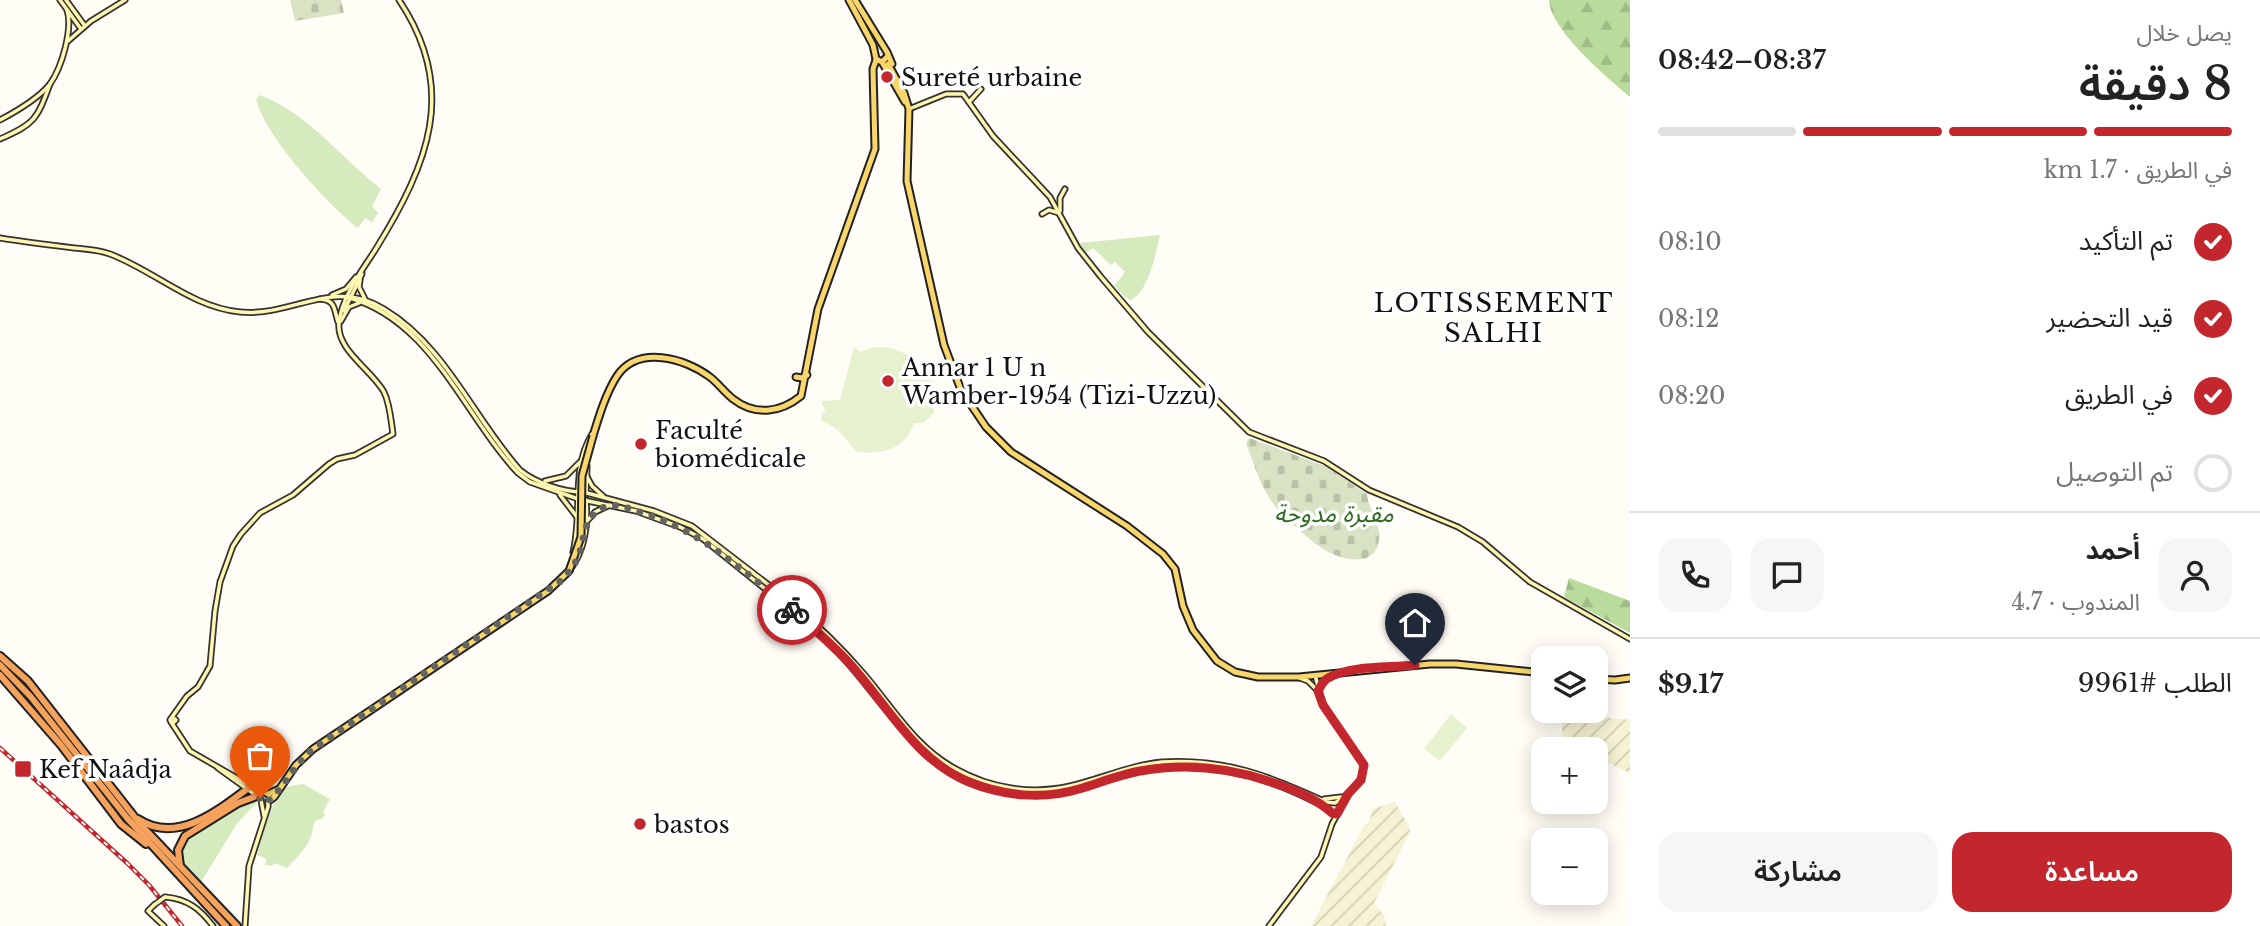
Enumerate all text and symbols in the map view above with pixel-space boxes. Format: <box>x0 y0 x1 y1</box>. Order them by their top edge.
text: يصل خلال <box>2137 19 2232 47</box>
text: 08:37–08:42 <box>1658 44 1826 76</box>
text: 8 دقيقة <box>2079 55 2232 112</box>
place label: Sureté urbaine <box>901 63 1082 92</box>
marker: Sureté urbaine <box>879 69 895 85</box>
text: في الطريق · 1.7 km <box>2044 156 2232 184</box>
icon: check <box>2194 223 2232 261</box>
text: تم التأكيد <box>2079 225 2173 257</box>
text: 08:10 <box>1658 228 1722 256</box>
district label: LOTISSEMENT SALHI <box>1374 287 1614 349</box>
icon: check <box>2194 300 2232 338</box>
text: قيد التحضير <box>2047 302 2173 334</box>
text: 08:12 <box>1658 305 1719 333</box>
place label: Annar 1 U n Wamber-1954 (Tizi-Uzzu) <box>901 353 1216 410</box>
marker: Annar 1 U n Wamber-1954 (Tizi-Uzzu) <box>880 373 896 389</box>
icon: check <box>2194 377 2232 415</box>
text: في الطريق <box>2065 379 2173 411</box>
text: 08:20 <box>1658 382 1726 410</box>
place label: Faculté biomédicale <box>654 416 806 473</box>
marker: Faculté biomédicale <box>633 436 649 452</box>
text: تم التوصيل <box>2056 456 2173 488</box>
park label: مقبرة مدوحة <box>1274 499 1394 528</box>
text: أحمد <box>2086 534 2140 566</box>
button: phone <box>1658 538 1732 612</box>
button: chat <box>1750 538 1824 612</box>
button: person <box>2158 538 2232 612</box>
courier <box>757 575 827 645</box>
text: المندوب · 4.7 <box>2011 588 2140 616</box>
icon: bike <box>773 591 811 629</box>
pin <box>1385 593 1445 665</box>
icon: home <box>1396 604 1434 642</box>
map controls <box>1531 646 1608 905</box>
button: layers <box>1531 646 1608 723</box>
text: الطلب #9961 <box>2078 667 2232 699</box>
text: $9.17 <box>1658 668 1723 700</box>
pin <box>230 726 290 798</box>
icon: bag <box>241 737 279 775</box>
button: + <box>1531 737 1608 814</box>
place label: Kef Naâdja <box>39 755 173 784</box>
marker: Kef Naâdja <box>13 759 33 779</box>
place label: bastos <box>653 810 730 839</box>
marker: bastos <box>632 816 648 832</box>
button: − <box>1531 828 1608 905</box>
button: مشاركة <box>1658 832 1938 912</box>
button: مساعدة <box>1952 832 2232 912</box>

